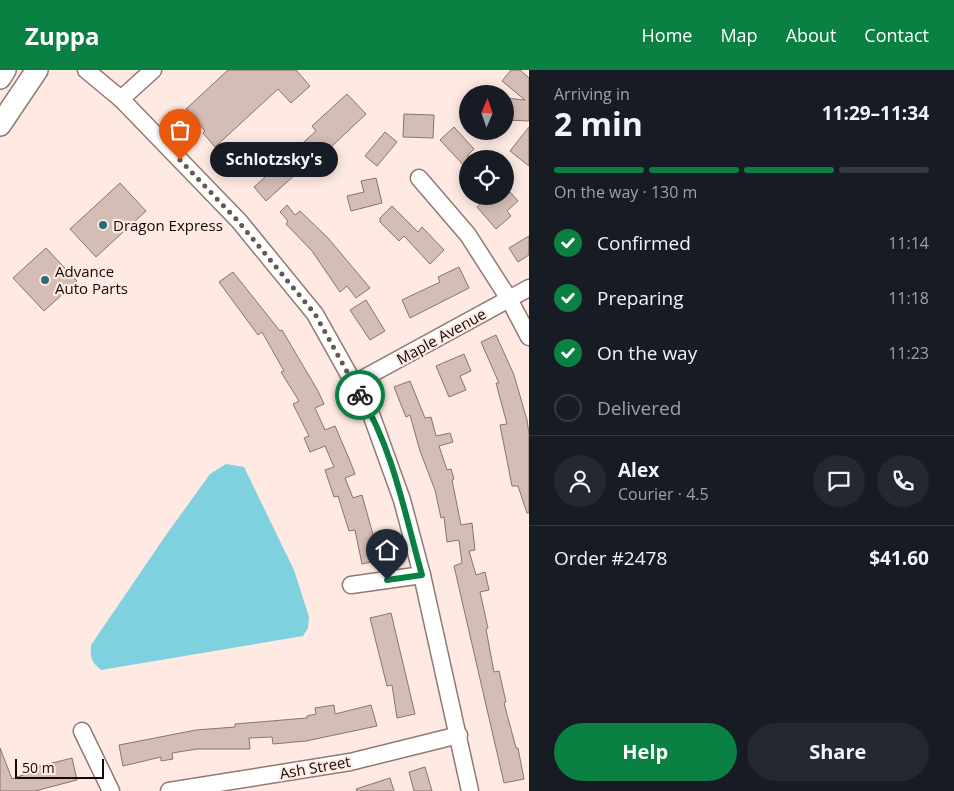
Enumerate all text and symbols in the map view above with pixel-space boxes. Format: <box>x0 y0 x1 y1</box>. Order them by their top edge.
text: Zuppa <box>25 19 100 52</box>
text: Home <box>642 23 692 47</box>
text: Map <box>720 23 758 47</box>
text: About <box>786 23 836 47</box>
text: Contact <box>864 23 929 47</box>
text: Arriving in <box>554 83 630 105</box>
north arrow <box>459 85 514 140</box>
map controls <box>459 85 514 205</box>
text: 11:29–11:34 <box>822 100 929 126</box>
text: 2 min <box>554 102 643 145</box>
pin <box>159 109 201 160</box>
icon: bag <box>166 116 194 144</box>
callout: Schlotzsky's <box>210 142 338 178</box>
text: Schlotzsky's <box>226 148 322 170</box>
button: locate <box>459 150 514 205</box>
text: On the way · 130 m <box>554 181 697 203</box>
place label: Dragon Express <box>113 215 223 235</box>
marker: Dragon Express <box>97 219 109 231</box>
icon: check <box>554 229 582 257</box>
text: Confirmed <box>597 230 691 256</box>
text: 11:14 <box>888 232 929 254</box>
place label: Advance Auto Parts <box>55 261 128 298</box>
marker: Advance Auto Parts <box>39 274 51 286</box>
icon: check <box>554 284 582 312</box>
text: Preparing <box>597 285 684 311</box>
text: 11:18 <box>888 287 929 309</box>
street label: Maple Avenue <box>393 303 489 369</box>
icon: check <box>554 339 582 367</box>
text: On the way <box>597 340 697 366</box>
text: 11:23 <box>888 342 929 364</box>
courier <box>335 370 385 420</box>
icon: bike <box>346 381 374 409</box>
text: Delivered <box>597 395 681 421</box>
button: person <box>554 455 606 507</box>
button: chat <box>813 455 865 507</box>
button: phone <box>877 455 929 507</box>
text: Alex <box>618 457 659 483</box>
text: Courier · 4.5 <box>618 483 709 505</box>
pin <box>366 529 408 580</box>
icon: home <box>373 536 401 564</box>
text: Order #2478 <box>554 545 667 571</box>
text: $41.60 <box>869 545 929 571</box>
button: Help <box>554 723 737 781</box>
button: Share <box>747 723 929 781</box>
street label: Ash Street <box>278 751 352 783</box>
scale bar <box>15 756 104 779</box>
text: 50 m <box>22 758 55 777</box>

